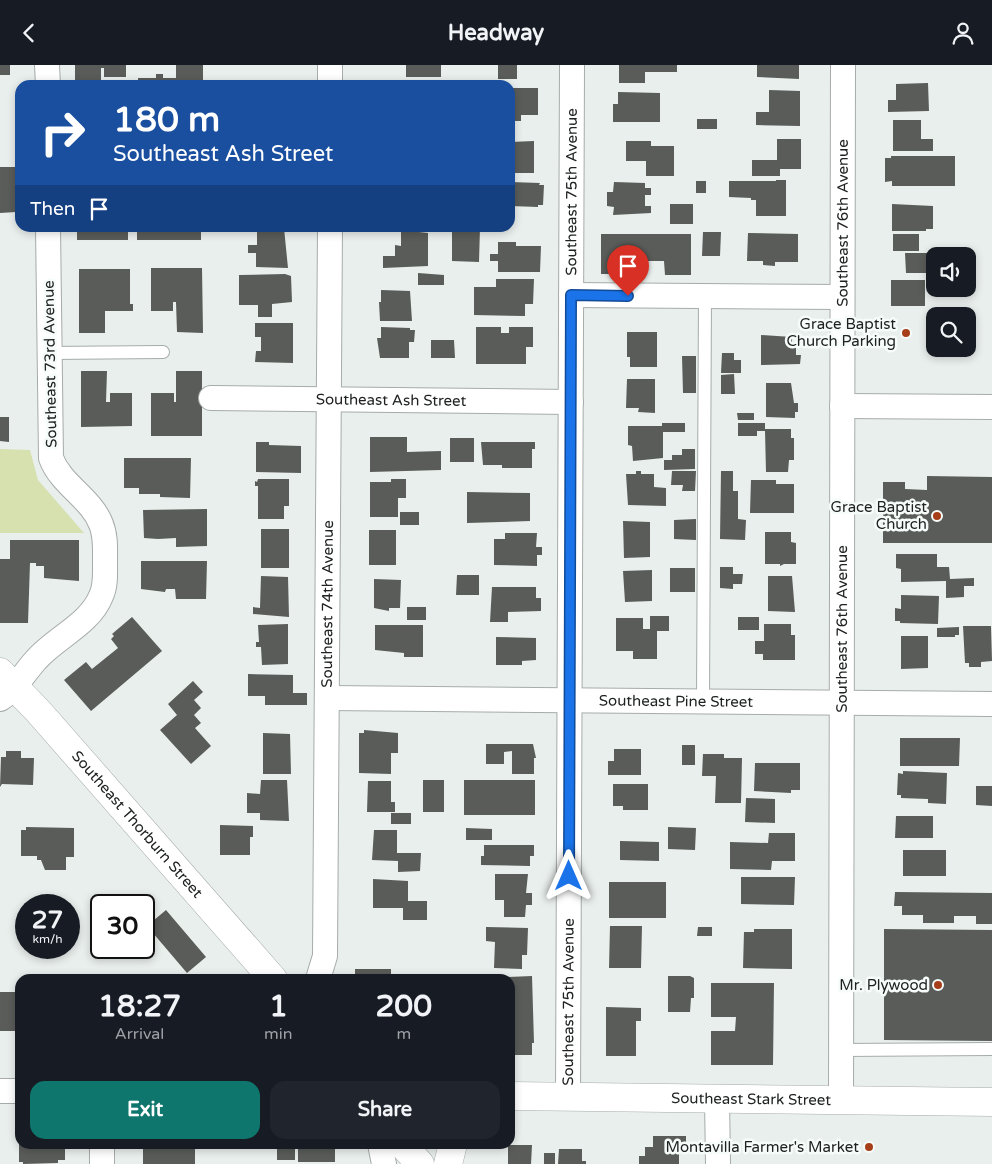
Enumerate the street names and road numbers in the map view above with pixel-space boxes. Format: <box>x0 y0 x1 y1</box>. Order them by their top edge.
street label: Southeast 75th Avenue <box>562 108 581 276</box>
street label: Southeast 76th Avenue <box>834 139 852 307</box>
street label: Southeast 73rd Avenue <box>40 280 60 448</box>
street label: Southeast Ash Street <box>316 390 467 410</box>
street label: Southeast 74th Avenue <box>318 520 337 688</box>
street label: Southeast 76th Avenue <box>833 545 851 713</box>
street label: Southeast Pine Street <box>599 691 753 711</box>
street label: Southeast Thorburn Street <box>68 747 207 902</box>
street label: Southeast 75th Avenue <box>559 918 578 1086</box>
street label: Southeast Stark Street <box>671 1089 831 1109</box>

